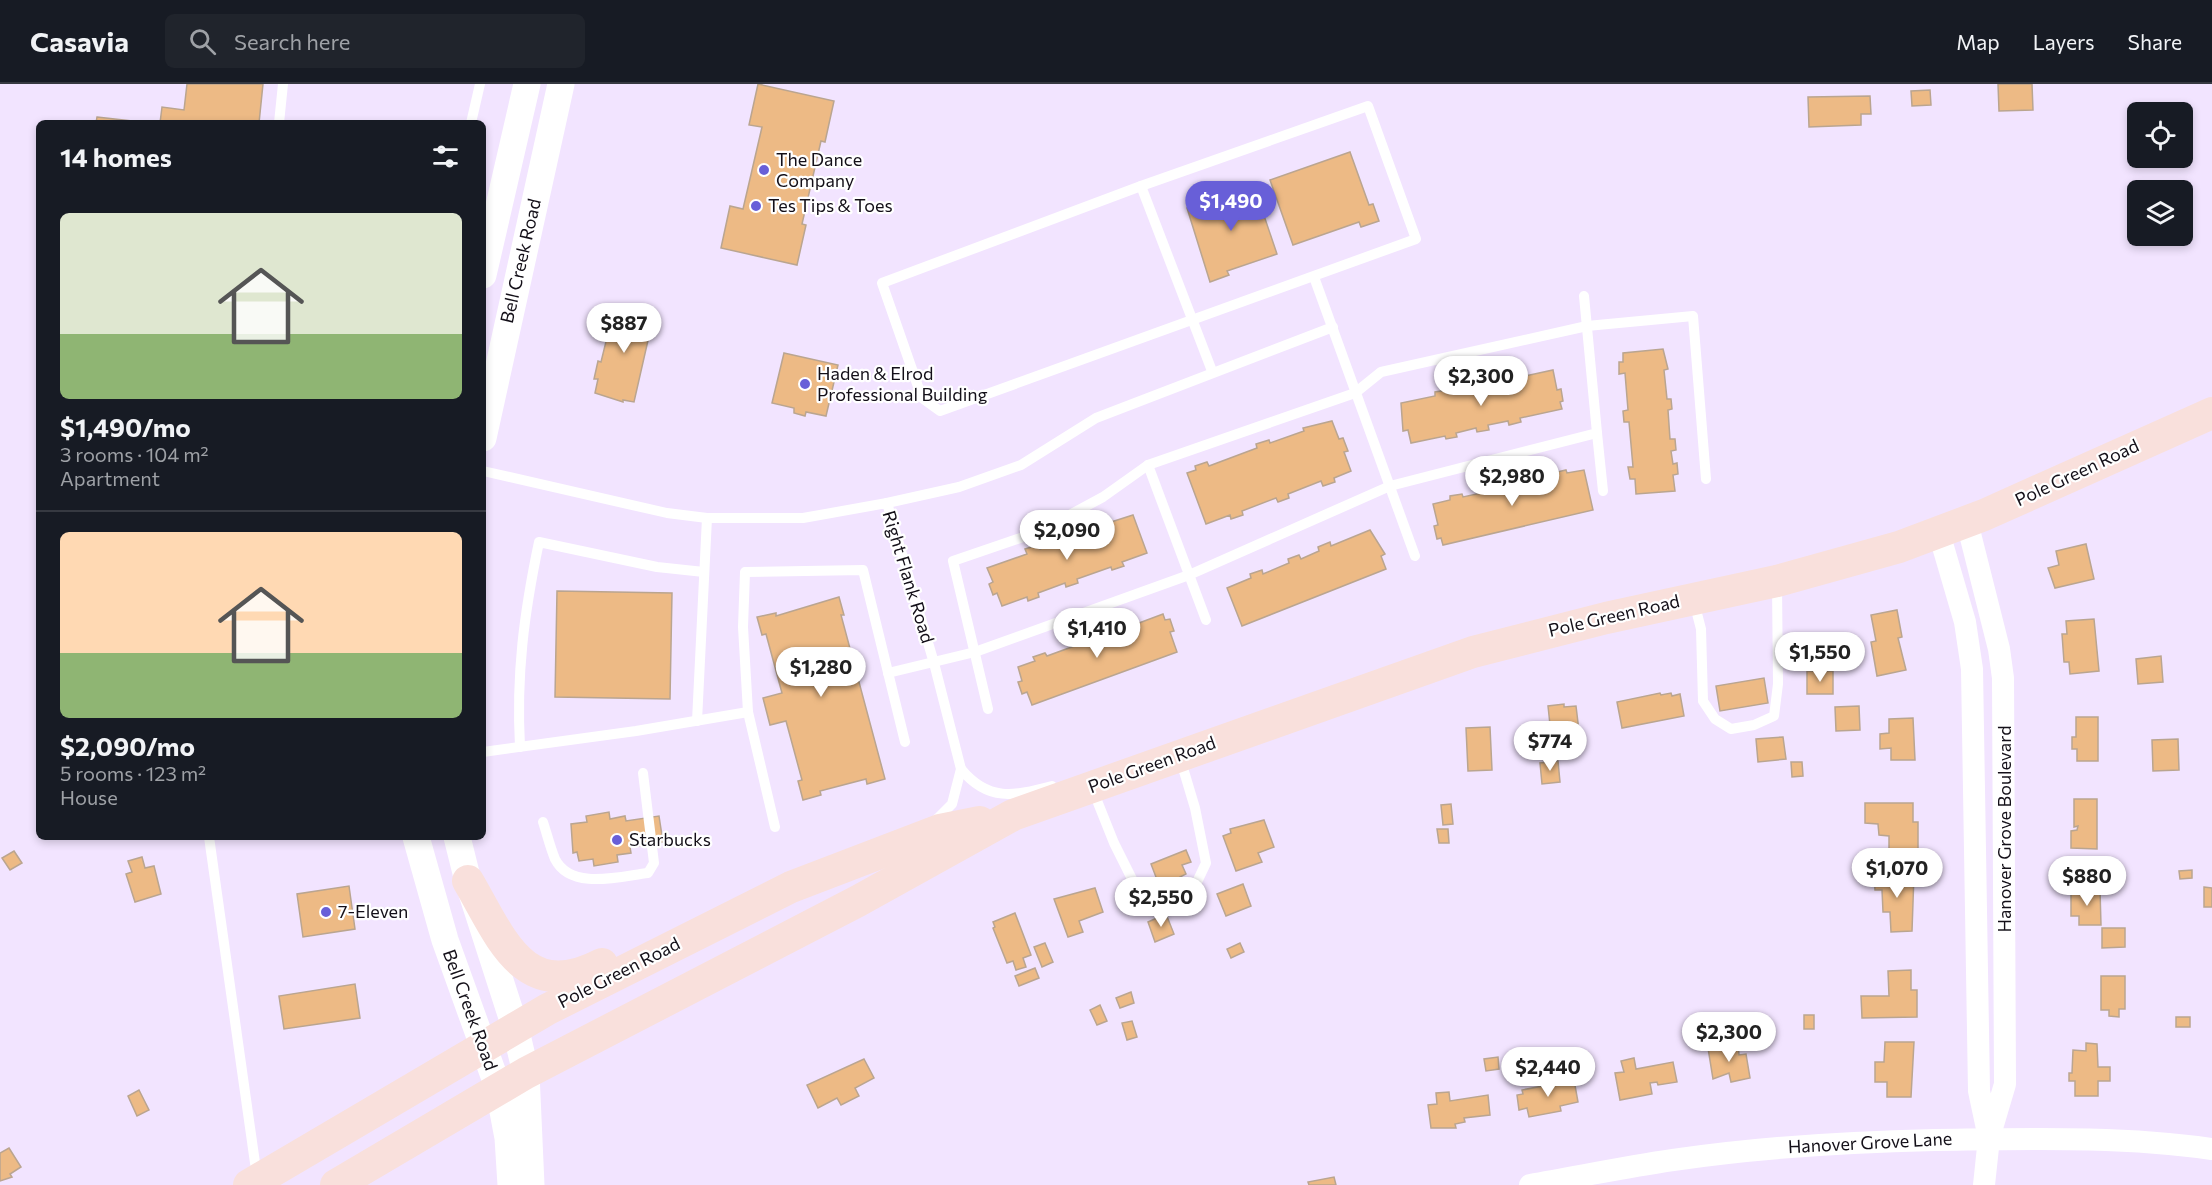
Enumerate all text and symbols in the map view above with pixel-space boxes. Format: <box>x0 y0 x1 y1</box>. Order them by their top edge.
search box <box>165 14 585 68</box>
text: Casavia <box>30 24 129 58</box>
icon: search <box>186 25 219 58</box>
text: Search here <box>234 28 350 55</box>
text: Map <box>1956 29 2000 54</box>
text: Layers <box>2033 29 2095 54</box>
text: Share <box>2128 29 2182 54</box>
map controls <box>2127 102 2193 246</box>
button: locate <box>2127 102 2193 168</box>
icon: filters <box>429 140 462 173</box>
text: 14 homes <box>60 141 172 172</box>
place label: The Dance Company <box>776 148 862 191</box>
marker: The Dance Company <box>757 163 771 177</box>
button: layers <box>2127 180 2193 246</box>
pin: $1,490 <box>1182 181 1280 232</box>
text: $1,490 <box>1199 188 1263 212</box>
place label: Tes Tips & Toes <box>768 194 893 216</box>
street label: Bell Creek Road <box>495 196 545 325</box>
marker: Tes Tips & Toes <box>749 199 763 213</box>
icon: home <box>207 252 315 360</box>
pin: $887 <box>588 303 660 354</box>
text: $887 <box>600 310 648 334</box>
pin: $2,300 <box>1432 356 1530 407</box>
place label: Haden & Elrod Professional Building <box>817 362 988 405</box>
text: $2,300 <box>1448 363 1514 387</box>
marker: Haden & Elrod Professional Building <box>798 377 812 391</box>
text: $1,490/mo <box>60 411 191 442</box>
street label: Pole Green Road <box>2011 434 2142 510</box>
text: 3 rooms · 104 m² <box>60 442 209 466</box>
pin: $2,980 <box>1463 456 1561 507</box>
text: $2,980 <box>1479 463 1545 487</box>
text: Apartment <box>60 466 160 490</box>
street label: Right Flank Road <box>878 508 940 646</box>
pin: $2,090 <box>1018 510 1116 561</box>
text: $2,090 <box>1034 517 1100 541</box>
icon: home <box>207 571 315 679</box>
street label: Pole Green Road <box>1546 589 1682 641</box>
pin: $1,410 <box>1048 608 1146 659</box>
text: $1,410 <box>1067 615 1127 639</box>
pin: $1,550 <box>1771 632 1869 683</box>
text: $1,550 <box>1789 639 1851 663</box>
pin: $1,280 <box>772 647 870 698</box>
text: $1,280 <box>790 654 852 678</box>
pin: $774 <box>1514 721 1586 772</box>
street label: Hanover Grove Boulevard <box>1993 725 2015 933</box>
text: $774 <box>1528 728 1572 752</box>
text: $2,090/mo <box>60 730 195 761</box>
street label: Pole Green Road <box>1085 731 1218 797</box>
text: 5 rooms · 123 m² <box>60 761 206 785</box>
text: House <box>60 785 118 809</box>
place label: Starbucks <box>629 828 711 850</box>
marker: Starbucks <box>610 833 624 847</box>
pin: $1,070 <box>1848 848 1946 899</box>
text: $1,070 <box>1866 855 1928 879</box>
pin: $880 <box>2051 856 2123 907</box>
text: $880 <box>2062 863 2112 887</box>
pin: $2,550 <box>1112 877 1210 928</box>
text: $2,550 <box>1129 884 1193 908</box>
place label: 7-Eleven <box>338 900 408 922</box>
marker: 7-Eleven <box>319 905 333 919</box>
street label: Pole Green Road <box>554 932 683 1012</box>
street label: Bell Creek Road <box>439 946 503 1073</box>
pin: $2,300 <box>1680 1012 1778 1063</box>
text: $2,300 <box>1696 1019 1762 1043</box>
pin: $2,440 <box>1499 1047 1597 1098</box>
text: $2,440 <box>1515 1054 1581 1078</box>
street label: Hanover Grove Lane <box>1787 1127 1953 1157</box>

